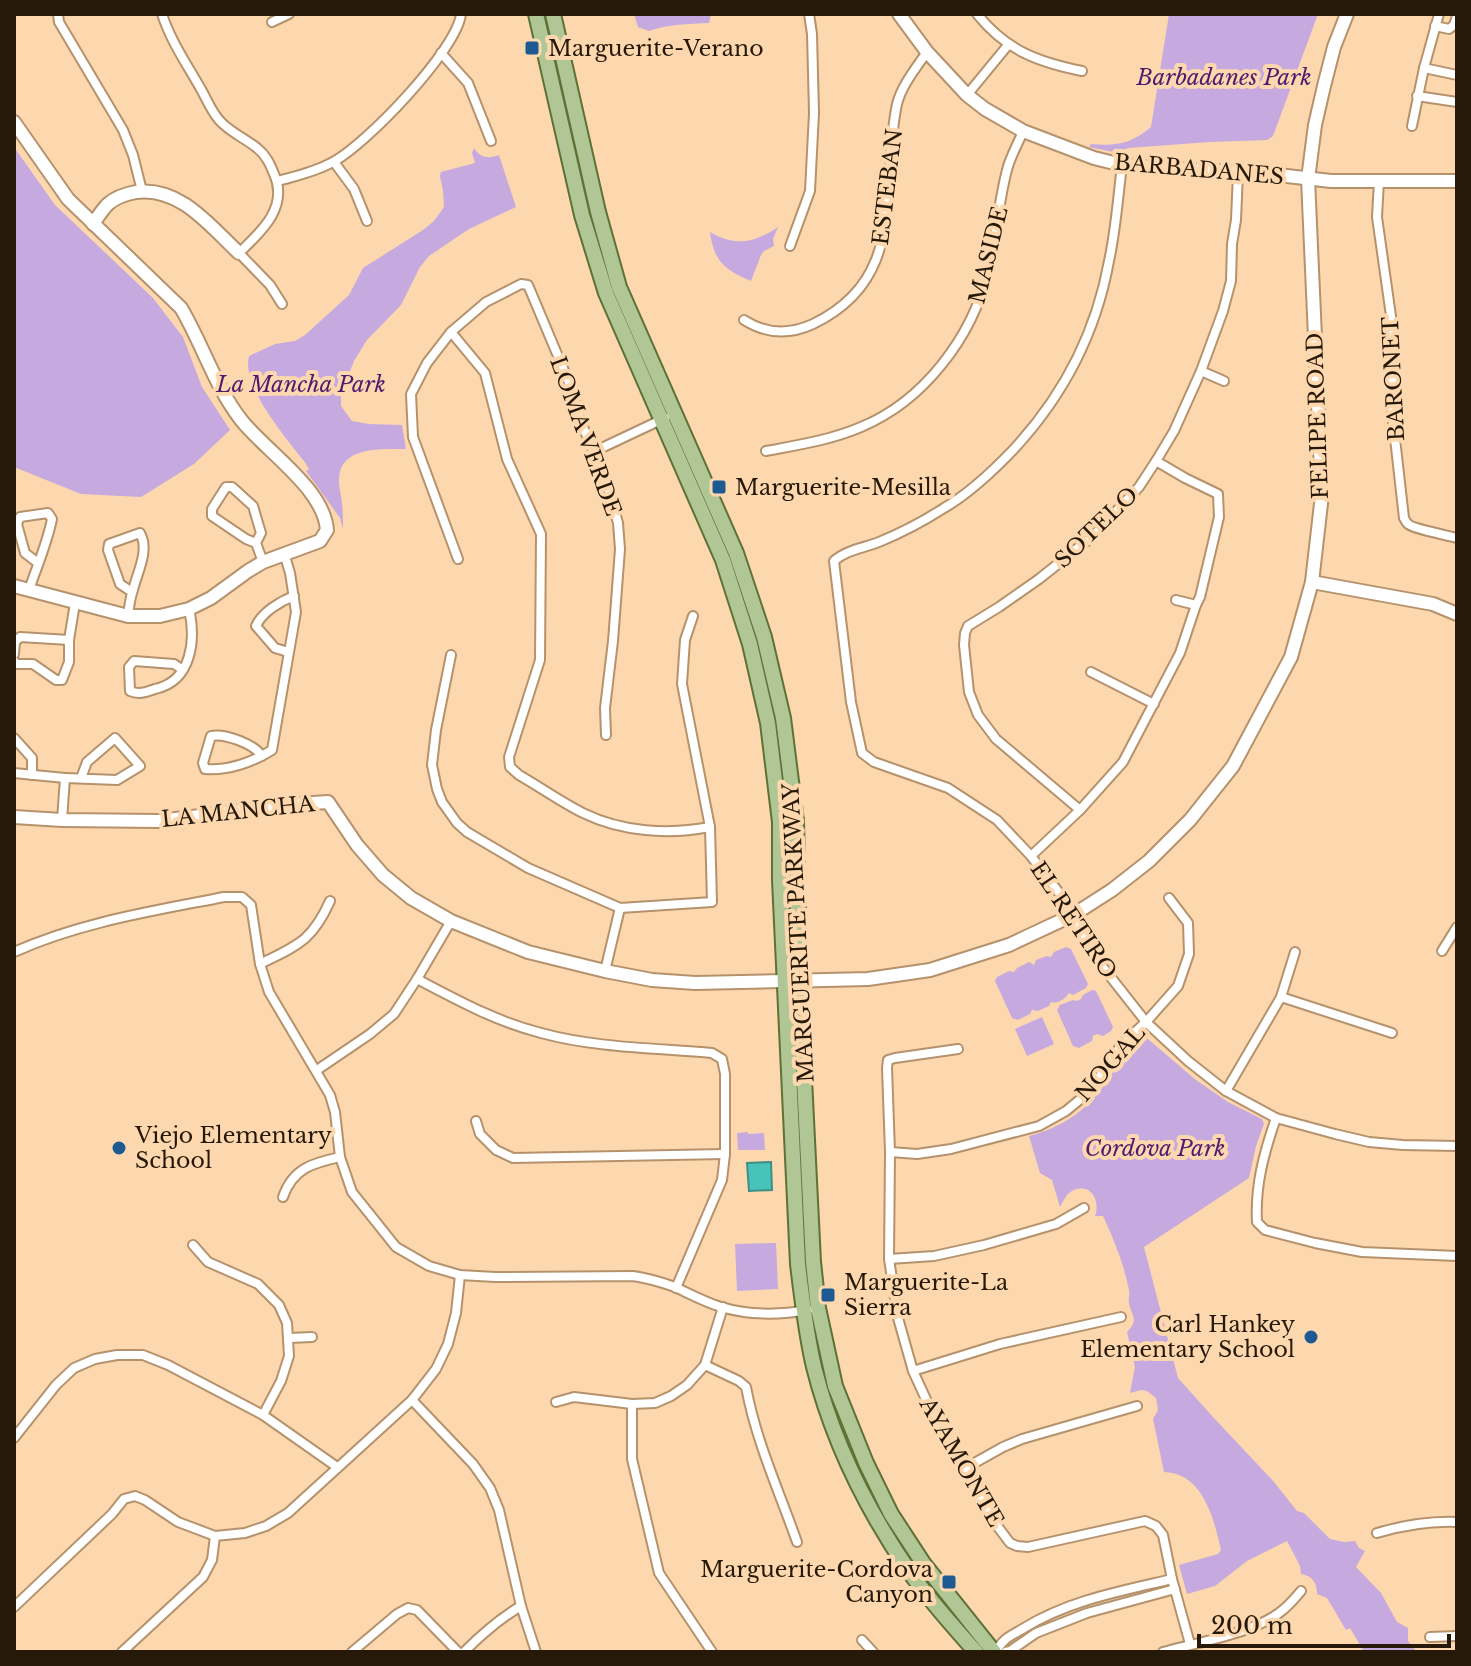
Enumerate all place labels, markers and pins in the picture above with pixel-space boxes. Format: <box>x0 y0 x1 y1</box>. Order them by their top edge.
place label: Marguerite-Verano <box>548 35 764 62</box>
marker: Marguerite-Verano <box>523 39 541 57</box>
place label: Marguerite-Mesilla <box>735 474 952 501</box>
marker: Marguerite-Mesilla <box>710 478 728 496</box>
place label: Viejo Elementary School <box>134 1122 332 1174</box>
marker: Viejo Elementary School <box>110 1139 128 1157</box>
place label: Marguerite-La Sierra <box>844 1269 1009 1321</box>
marker: Marguerite-La Sierra <box>819 1286 837 1304</box>
place label: Carl Hankey Elementary School <box>1080 1311 1295 1363</box>
marker: Carl Hankey Elementary School <box>1302 1328 1320 1346</box>
place label: Marguerite-Cordova Canyon <box>700 1556 934 1608</box>
marker: Marguerite-Cordova Canyon <box>940 1573 958 1591</box>

